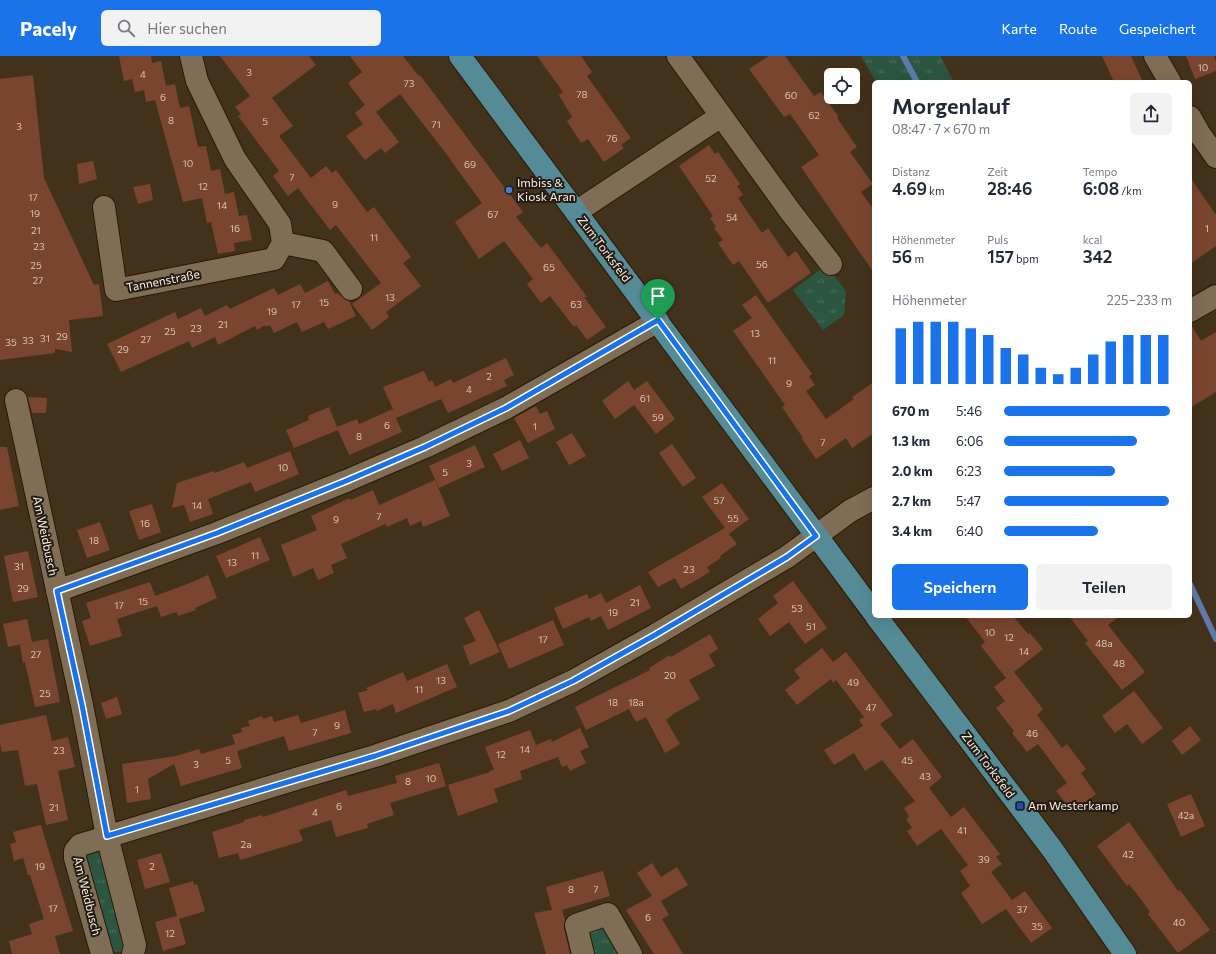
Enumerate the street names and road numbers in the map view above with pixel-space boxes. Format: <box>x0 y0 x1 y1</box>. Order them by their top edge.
street label: Zum Torksfeld <box>575 213 634 284</box>
street label: Tannenstraße <box>125 266 201 294</box>
street label: Am Weidbusch <box>31 495 61 577</box>
street label: Zum Torksfeld <box>959 729 1018 800</box>
street label: Am Weidbusch <box>71 855 105 937</box>

